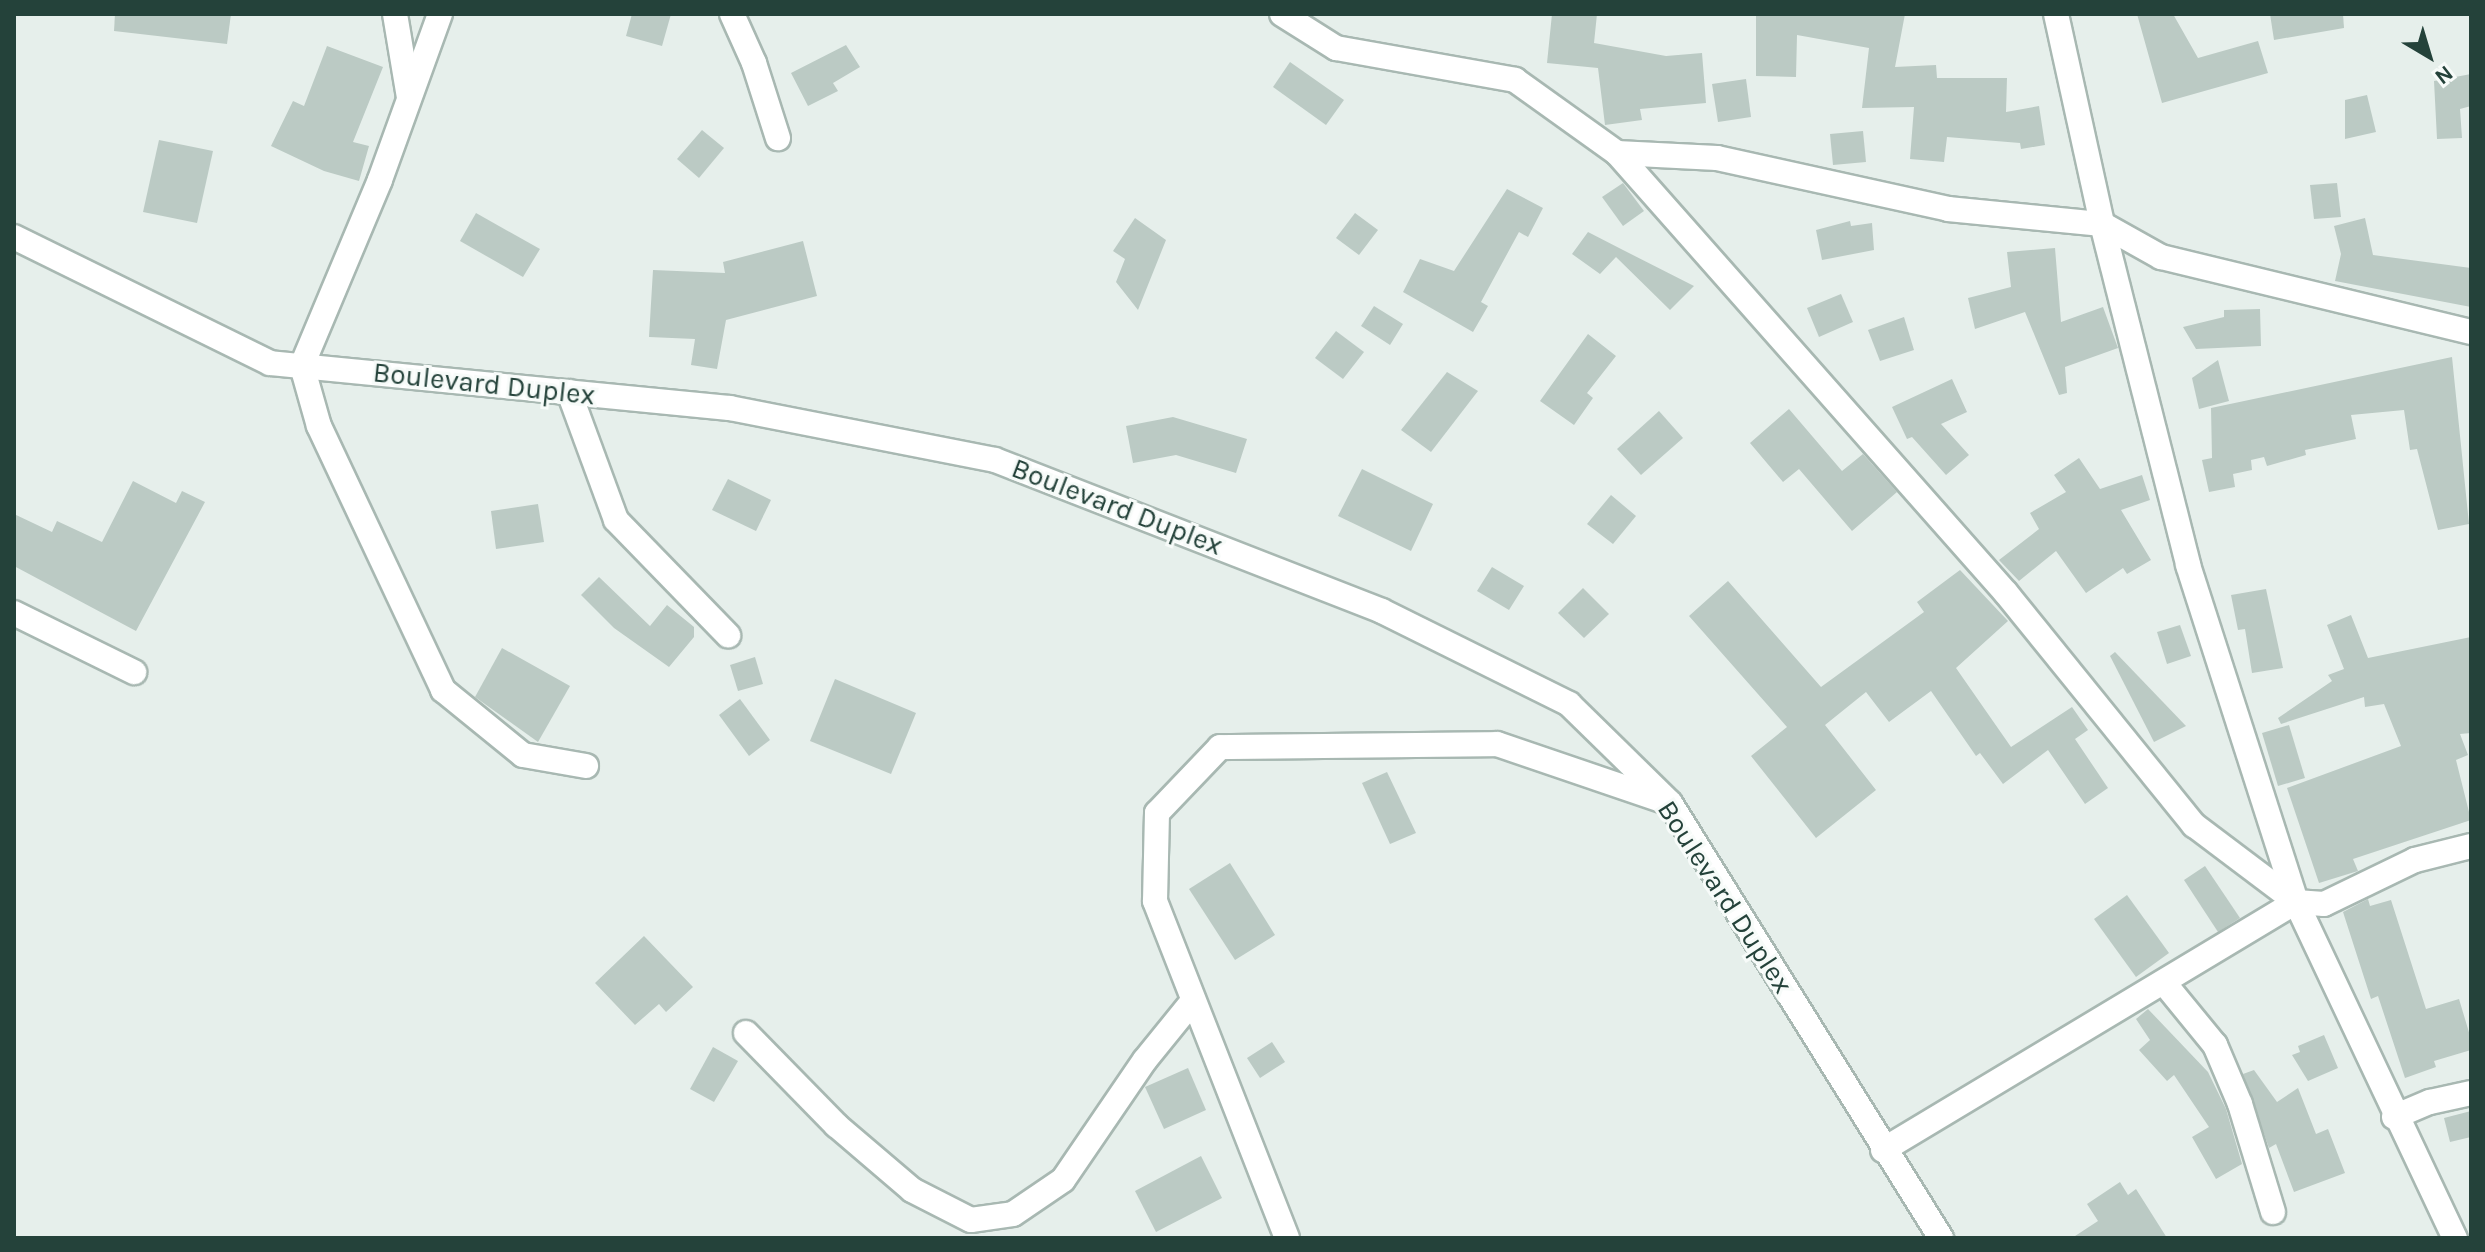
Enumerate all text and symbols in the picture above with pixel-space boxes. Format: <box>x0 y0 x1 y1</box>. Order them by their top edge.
north arrow <box>2389 16 2469 96</box>
text: N <box>2430 60 2458 90</box>
street label: Boulevard Duplex <box>371 356 597 412</box>
street label: Boulevard Duplex <box>1007 451 1227 563</box>
street label: Boulevard Duplex <box>1650 794 1800 1000</box>

